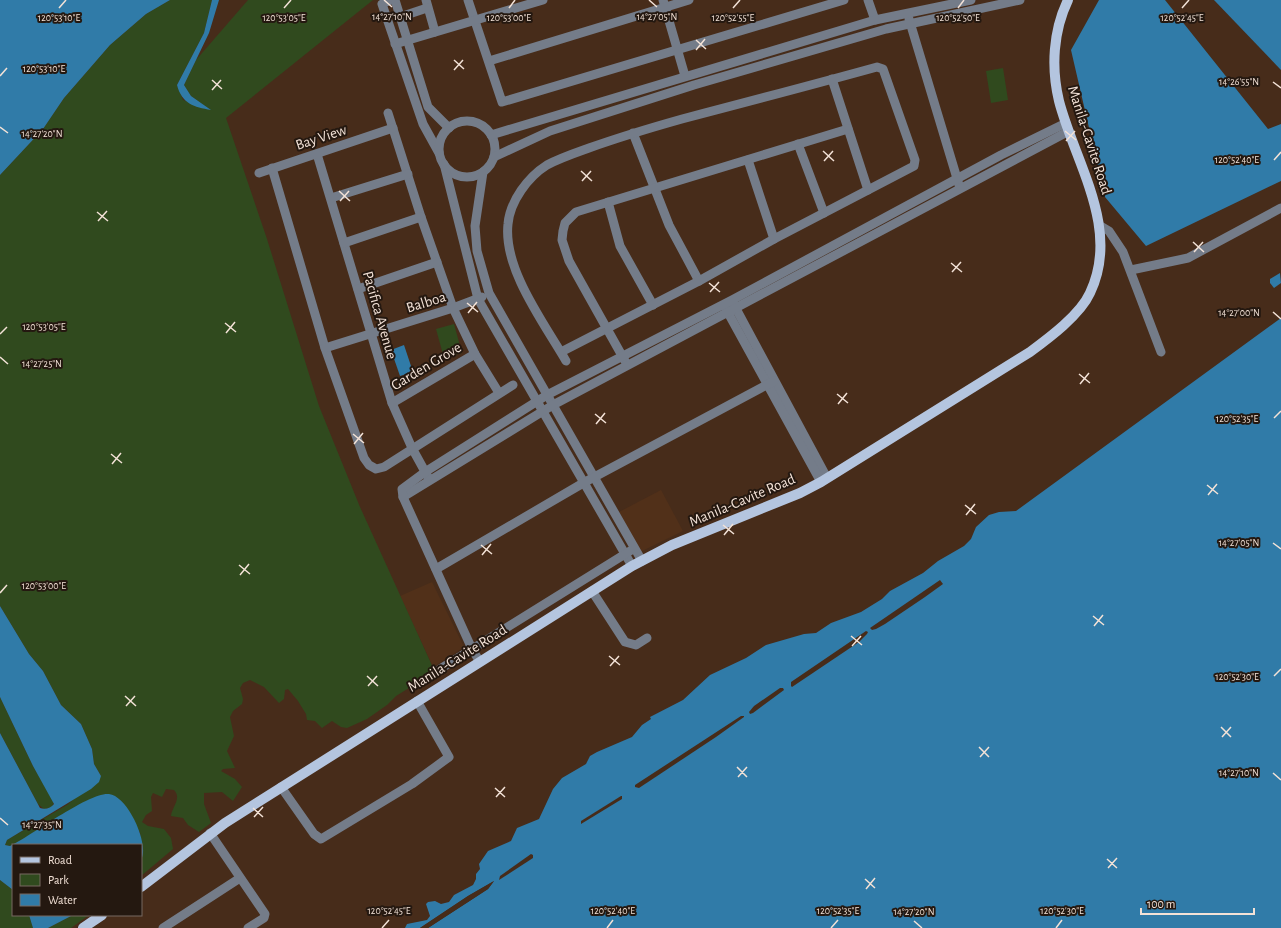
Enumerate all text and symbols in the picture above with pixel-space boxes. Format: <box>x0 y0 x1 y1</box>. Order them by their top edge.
text: 14°27'10"N <box>372 12 412 22</box>
text: 14°27'05"N <box>637 12 677 22</box>
text: 120°53'10"E <box>38 13 80 23</box>
text: 120°53'05"E <box>262 13 306 23</box>
text: 120°53'00"E <box>487 13 531 23</box>
text: 120°52'55"E <box>712 13 754 23</box>
text: 120°52'50"E <box>936 13 980 23</box>
text: 120°52'45"E <box>1160 13 1204 23</box>
text: 120°53'10"E <box>23 64 65 74</box>
text: 14°26'55"N <box>1219 77 1259 87</box>
street label: Manila-Cavite Road <box>1065 84 1114 197</box>
street label: Bay View <box>294 122 349 153</box>
text: 14°27'20"N <box>21 129 63 139</box>
text: 120°52'40"E <box>1215 155 1259 165</box>
street label: Pacifica Avenue <box>360 269 399 361</box>
street label: Balboa <box>404 289 448 316</box>
text: 14°27'00"N <box>1218 308 1260 318</box>
text: 120°53'05"E <box>22 322 66 332</box>
street label: Garden Grove <box>388 340 464 393</box>
text: 14°27'25"N <box>22 359 62 369</box>
text: 120°52'35"E <box>1216 414 1258 424</box>
street label: Manila-Cavite Road <box>687 471 798 530</box>
text: 14°27'05"N <box>1219 538 1259 548</box>
text: 120°53'00"E <box>22 581 66 591</box>
street label: Manila-Cavite Road <box>405 622 510 695</box>
text: 120°52'30"E <box>1215 672 1259 682</box>
text: 14°27'10"N <box>1219 768 1259 778</box>
text: 14°27'35"N <box>22 820 62 830</box>
legend <box>12 844 142 916</box>
text: Road <box>48 854 72 866</box>
text: Park <box>48 874 69 886</box>
scale bar <box>1141 890 1254 916</box>
text: Water <box>48 894 77 906</box>
text: 100 m <box>1147 898 1175 910</box>
text: 120°52'45"E <box>367 906 411 916</box>
text: 120°52'40"E <box>591 906 635 916</box>
text: 120°52'35"E <box>817 906 859 916</box>
text: 120°52'30"E <box>1040 906 1084 916</box>
text: 14°27'20"N <box>893 907 935 917</box>

